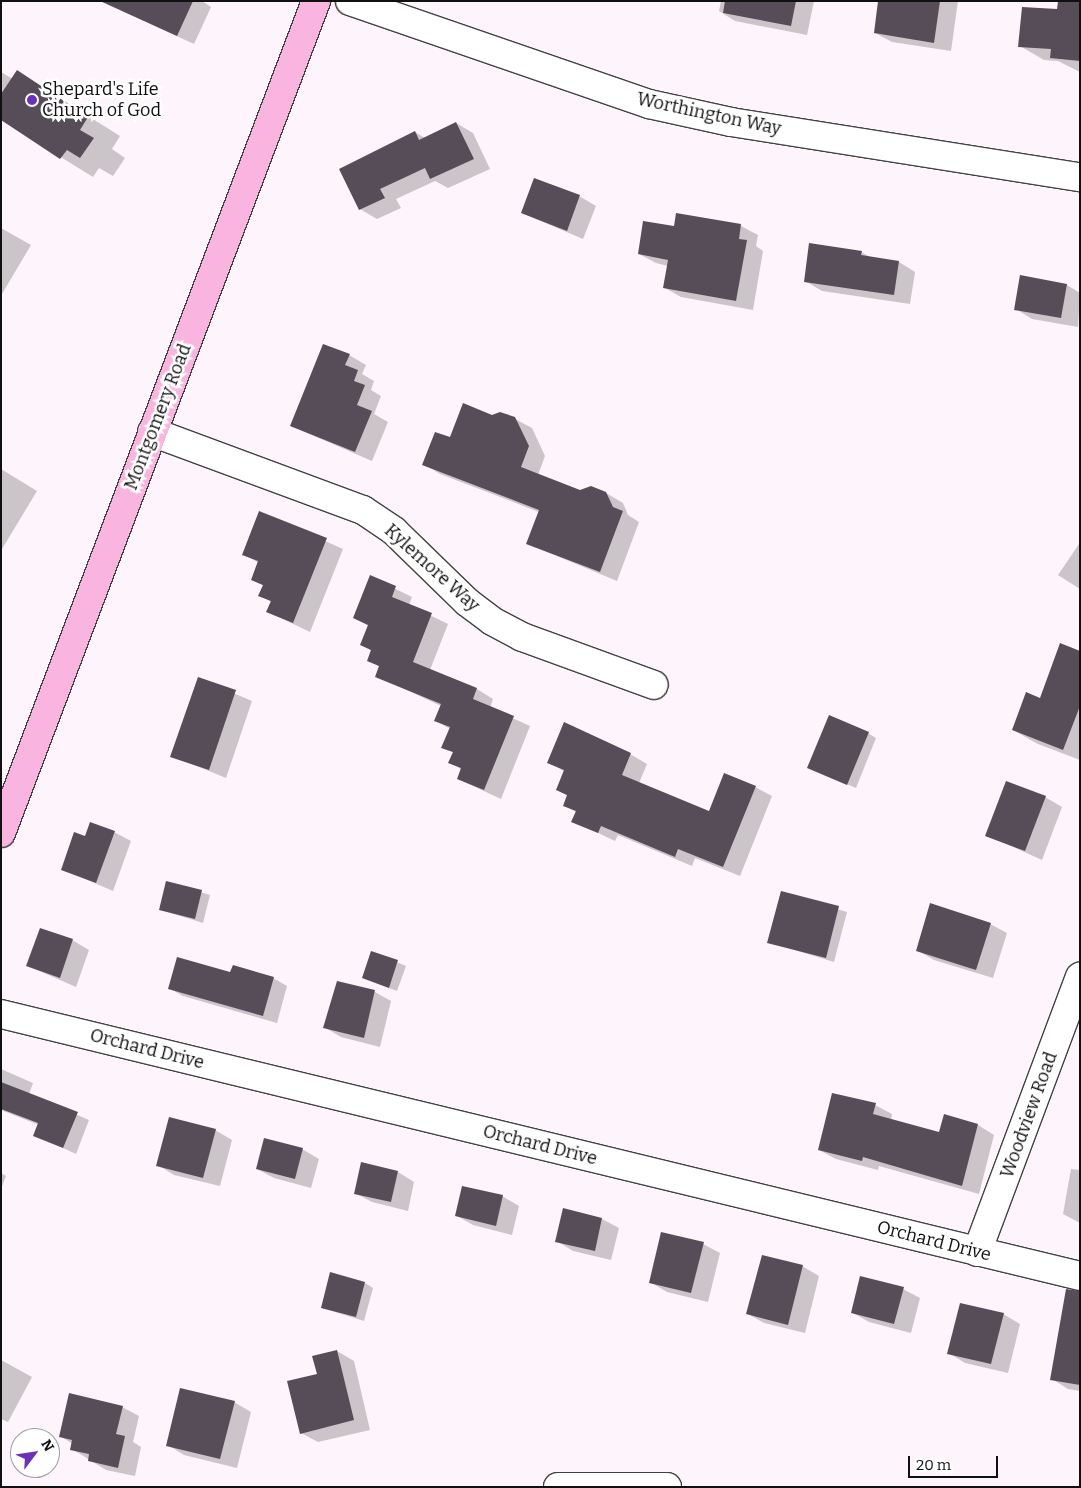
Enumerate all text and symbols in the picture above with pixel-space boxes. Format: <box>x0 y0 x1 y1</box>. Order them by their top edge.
place label: Shepard's Life Church of God <box>42 79 161 122</box>
street label: Worthington Way <box>635 88 783 140</box>
marker: Shepard's Life Church of God <box>26 94 38 106</box>
street label: Montgomery Road <box>120 341 196 493</box>
street label: Kylemore Way <box>380 520 484 616</box>
street label: Orchard Drive <box>88 1024 206 1074</box>
street label: Woodview Road <box>996 1049 1062 1181</box>
street label: Orchard Drive <box>481 1120 599 1170</box>
street label: Orchard Drive <box>875 1216 993 1266</box>
north arrow <box>10 1428 60 1478</box>
text: N <box>37 1437 57 1455</box>
scale bar <box>911 1446 1001 1478</box>
text: 20 m <box>916 1456 951 1474</box>

